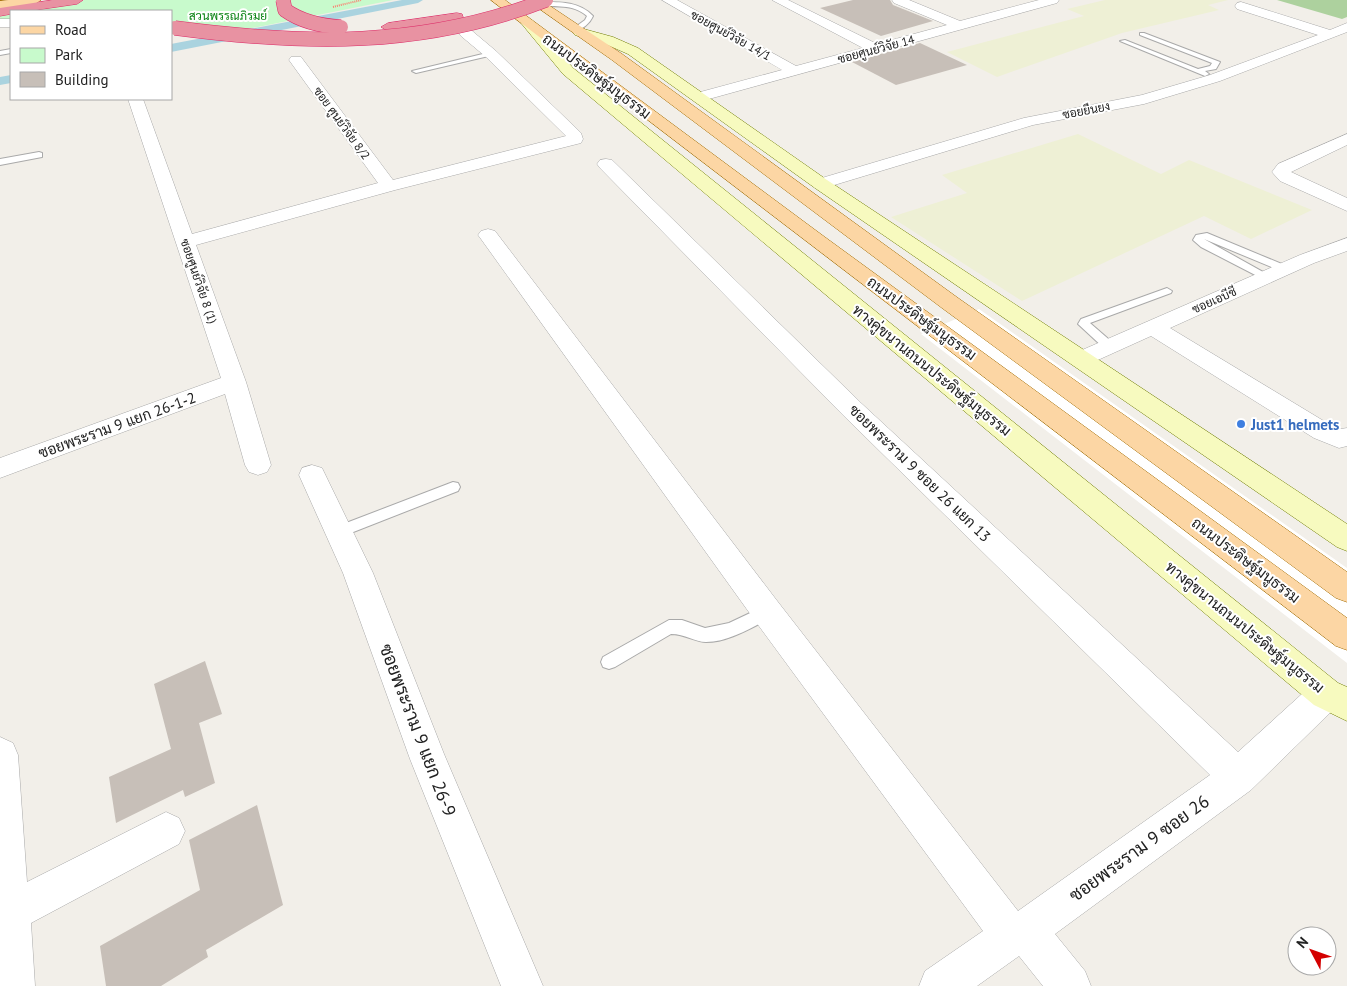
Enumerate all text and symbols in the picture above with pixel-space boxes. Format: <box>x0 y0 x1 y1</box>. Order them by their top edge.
street label: ซอยศูนย์วิจัย 14/1 <box>688 7 774 64</box>
park label: สวนพรรณภิรมย์ <box>189 8 267 23</box>
legend <box>10 10 172 100</box>
text: Road <box>55 20 87 39</box>
street label: ถนนประดิษฐ์มนูธรรม <box>539 29 655 124</box>
street label: ซอยศูนย์วิจัย 14 <box>836 31 917 67</box>
text: Park <box>55 45 83 64</box>
text: Building <box>55 70 109 89</box>
street label: ซอย ศูนย์วิจัย 8/2 <box>310 84 373 163</box>
street label: ซอยยืนยง <box>1061 98 1111 122</box>
street label: ซอยศูนย์วิจัย 8 (1) <box>176 237 221 326</box>
street label: ถนนประดิษฐ์มนูธรรม <box>863 272 980 365</box>
street label: ซอยเอบีซี <box>1189 284 1239 316</box>
street label: ทางคู่ขนานถนนประดิษฐ์มนูธรรม <box>848 300 1015 441</box>
street label: ซอยพระราม 9 แยก 26-1-2 <box>36 388 198 462</box>
street label: ซอยพระราม 9 ซอย 26 แยก 13 <box>845 400 995 546</box>
place label: Just1 helmets <box>1250 415 1339 434</box>
marker: Just1 helmets <box>1235 418 1247 430</box>
street label: ถนนประดิษฐ์มนูธรรม <box>1188 513 1304 608</box>
street label: ทางคู่ขนานถนนประดิษฐ์มนูธรรม <box>1161 557 1328 698</box>
street label: ซอยพระราม 9 แยก 26-9 <box>374 640 462 820</box>
street label: ซอยพระราม 9 ซอย 26 <box>1064 789 1214 907</box>
north arrow <box>1287 926 1337 976</box>
text: N <box>1292 933 1312 952</box>

